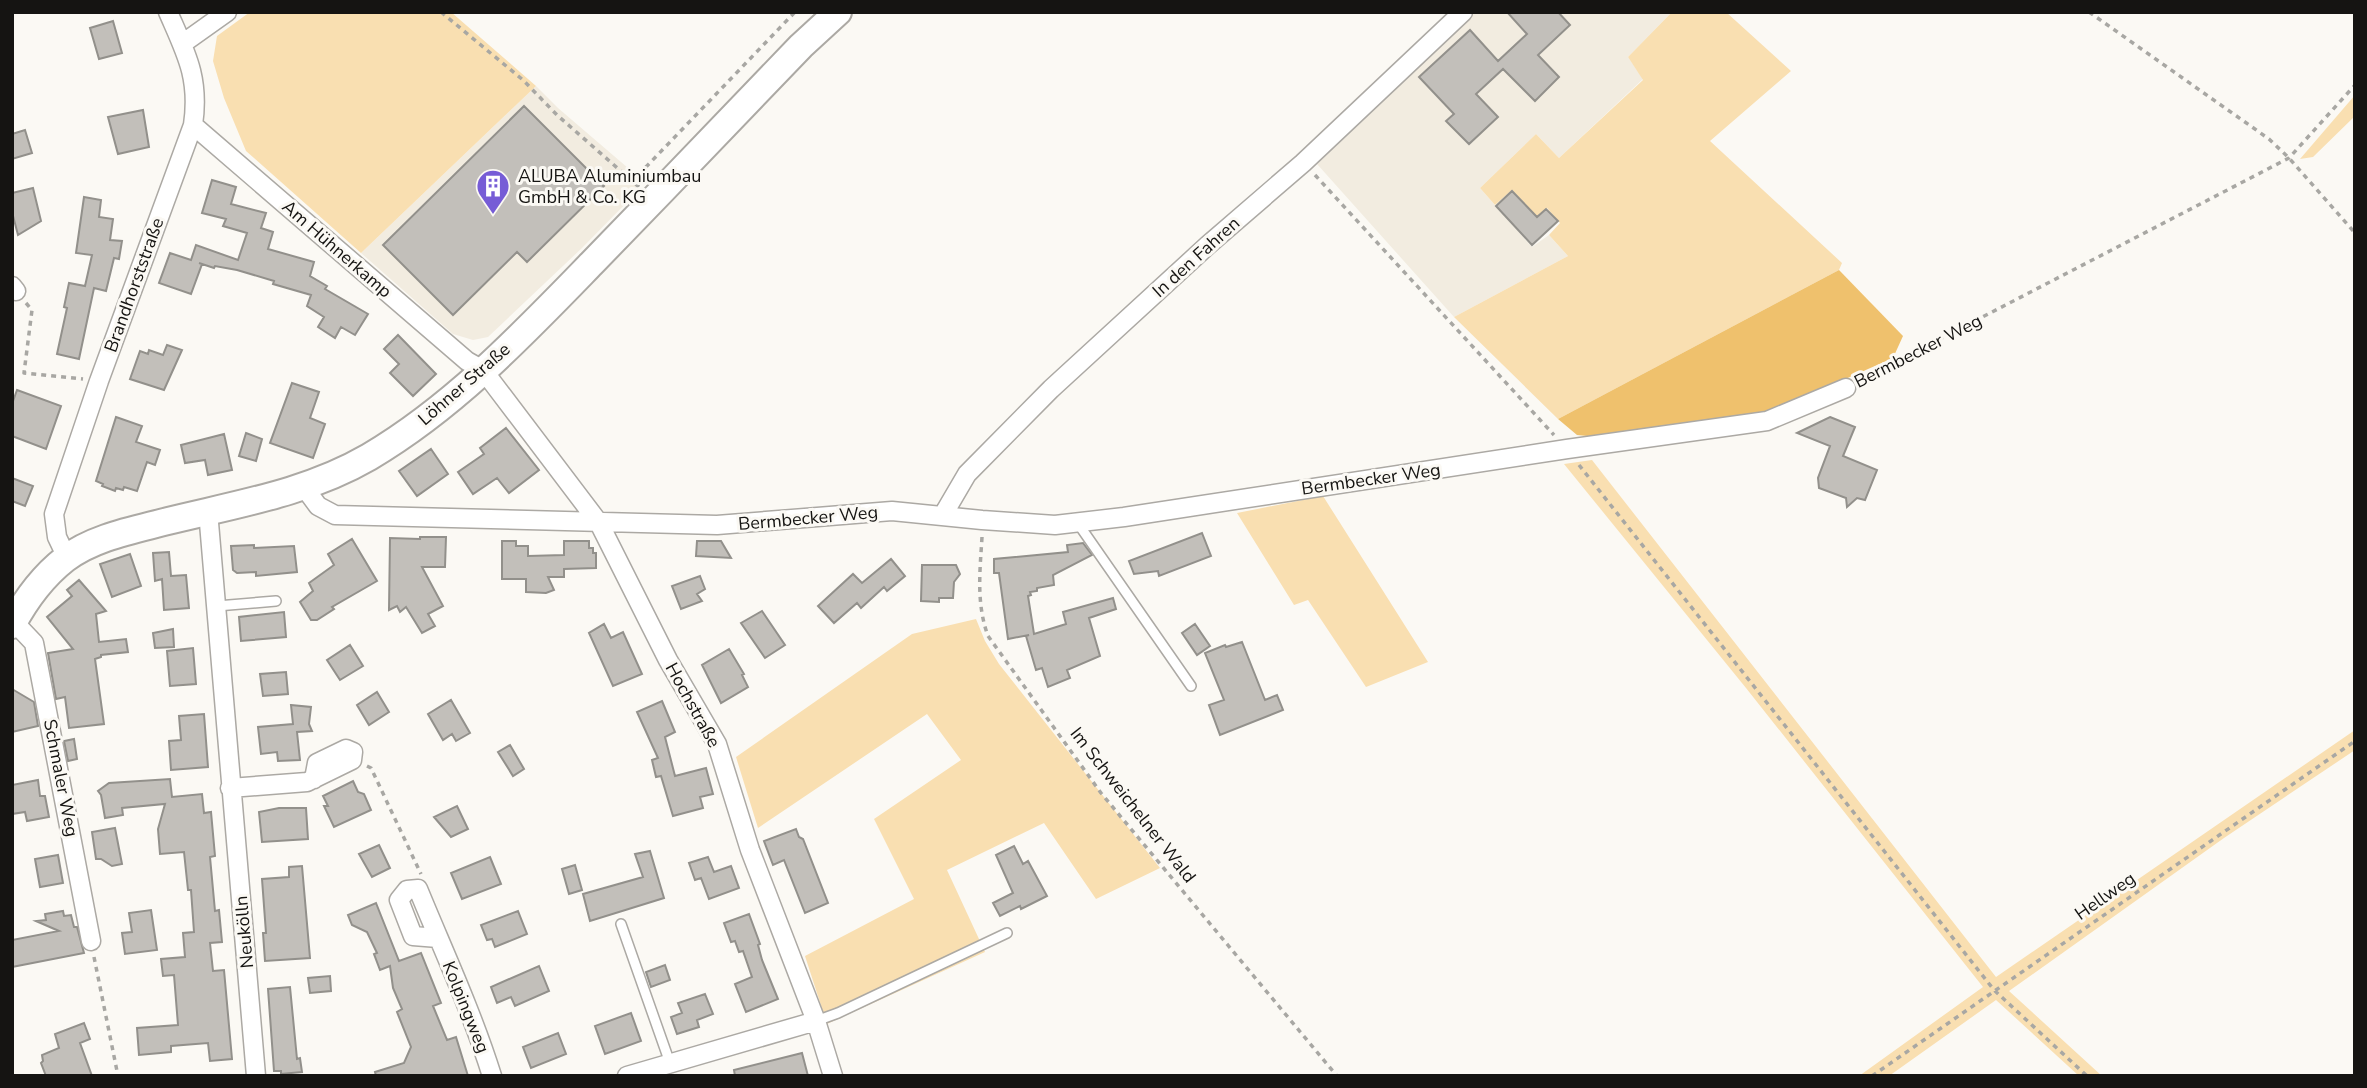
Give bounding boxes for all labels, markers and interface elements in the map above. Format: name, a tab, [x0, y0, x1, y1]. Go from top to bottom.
place label: ALUBA Aluminiumbau GmbH & Co. KG	[518, 164, 701, 209]
building icon: ALUBA Aluminiumbau GmbH & Co. KG	[474, 167, 512, 216]
street label: Am Hühnerkamp	[277, 195, 397, 303]
street label: In den Fahren	[1147, 211, 1245, 303]
street label: Brandhorststraße	[98, 214, 170, 356]
street label: Bermbecker Weg	[1850, 308, 1986, 394]
street label: Löhner Straße	[413, 337, 515, 431]
street label: Bermbecker Weg	[1300, 457, 1442, 501]
street label: Bermbecker Weg	[737, 500, 879, 536]
street label: Hochstraße	[660, 658, 726, 752]
street label: Schmaler Weg	[38, 717, 84, 839]
street label: Im Schweichelner Wald	[1065, 722, 1201, 888]
street label: Hellweg	[2070, 866, 2140, 926]
street label: Neukölln	[229, 895, 259, 969]
street label: Kolpingweg	[437, 958, 495, 1056]

